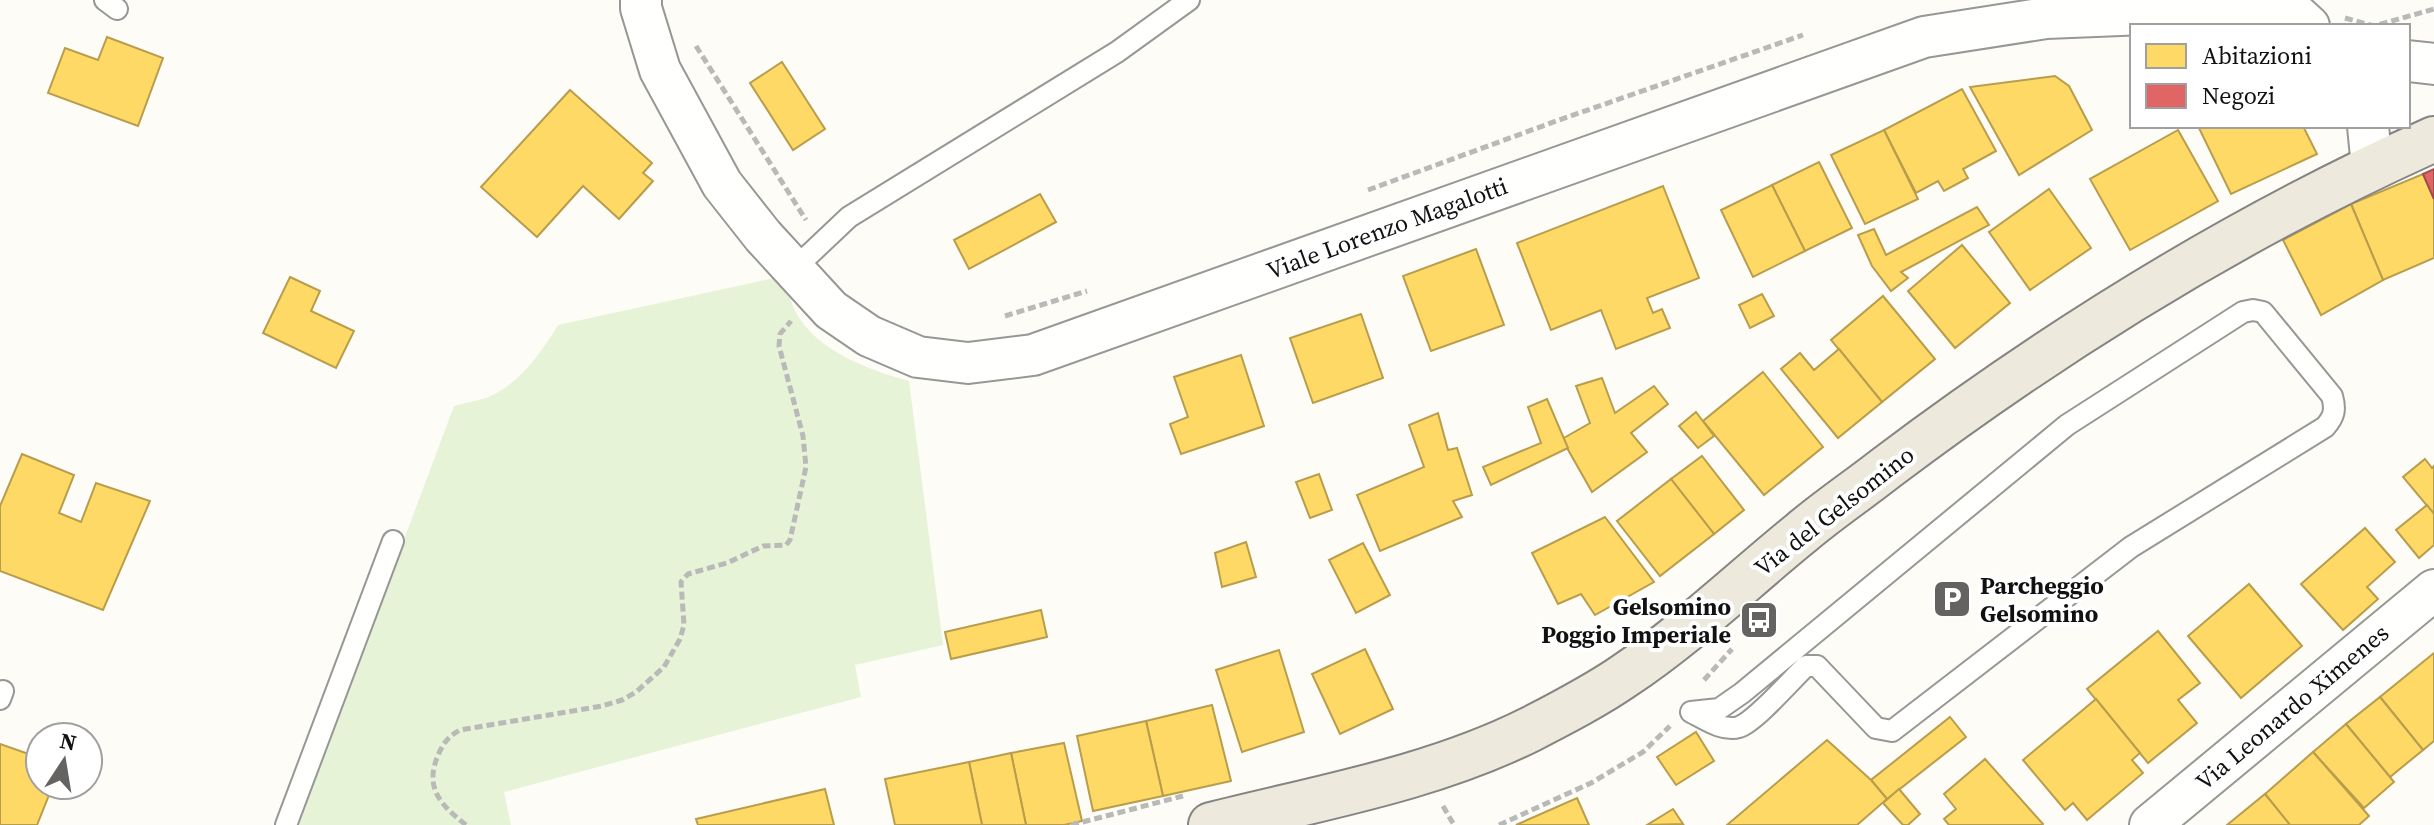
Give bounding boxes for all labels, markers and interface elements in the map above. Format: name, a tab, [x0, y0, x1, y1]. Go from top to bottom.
legend	[2130, 24, 2410, 128]
text: Abitazioni	[2202, 39, 2312, 72]
text: Negozi	[2202, 79, 2275, 112]
street label: Viale Lorenzo Magalotti	[1262, 169, 1512, 287]
street label: Via del Gelsomino	[1747, 438, 1921, 584]
place label: Parcheggio Gelsomino	[1980, 569, 2104, 630]
parking icon: Parcheggio Gelsomino	[1931, 578, 1973, 620]
place label: Gelsomino Poggio Imperiale	[1541, 590, 1731, 651]
bus stop icon: Gelsomino Poggio Imperiale	[1738, 599, 1780, 641]
street label: Via Leonardo Ximenes	[2188, 616, 2396, 798]
north arrow	[24, 721, 104, 801]
text: N	[57, 725, 79, 758]

